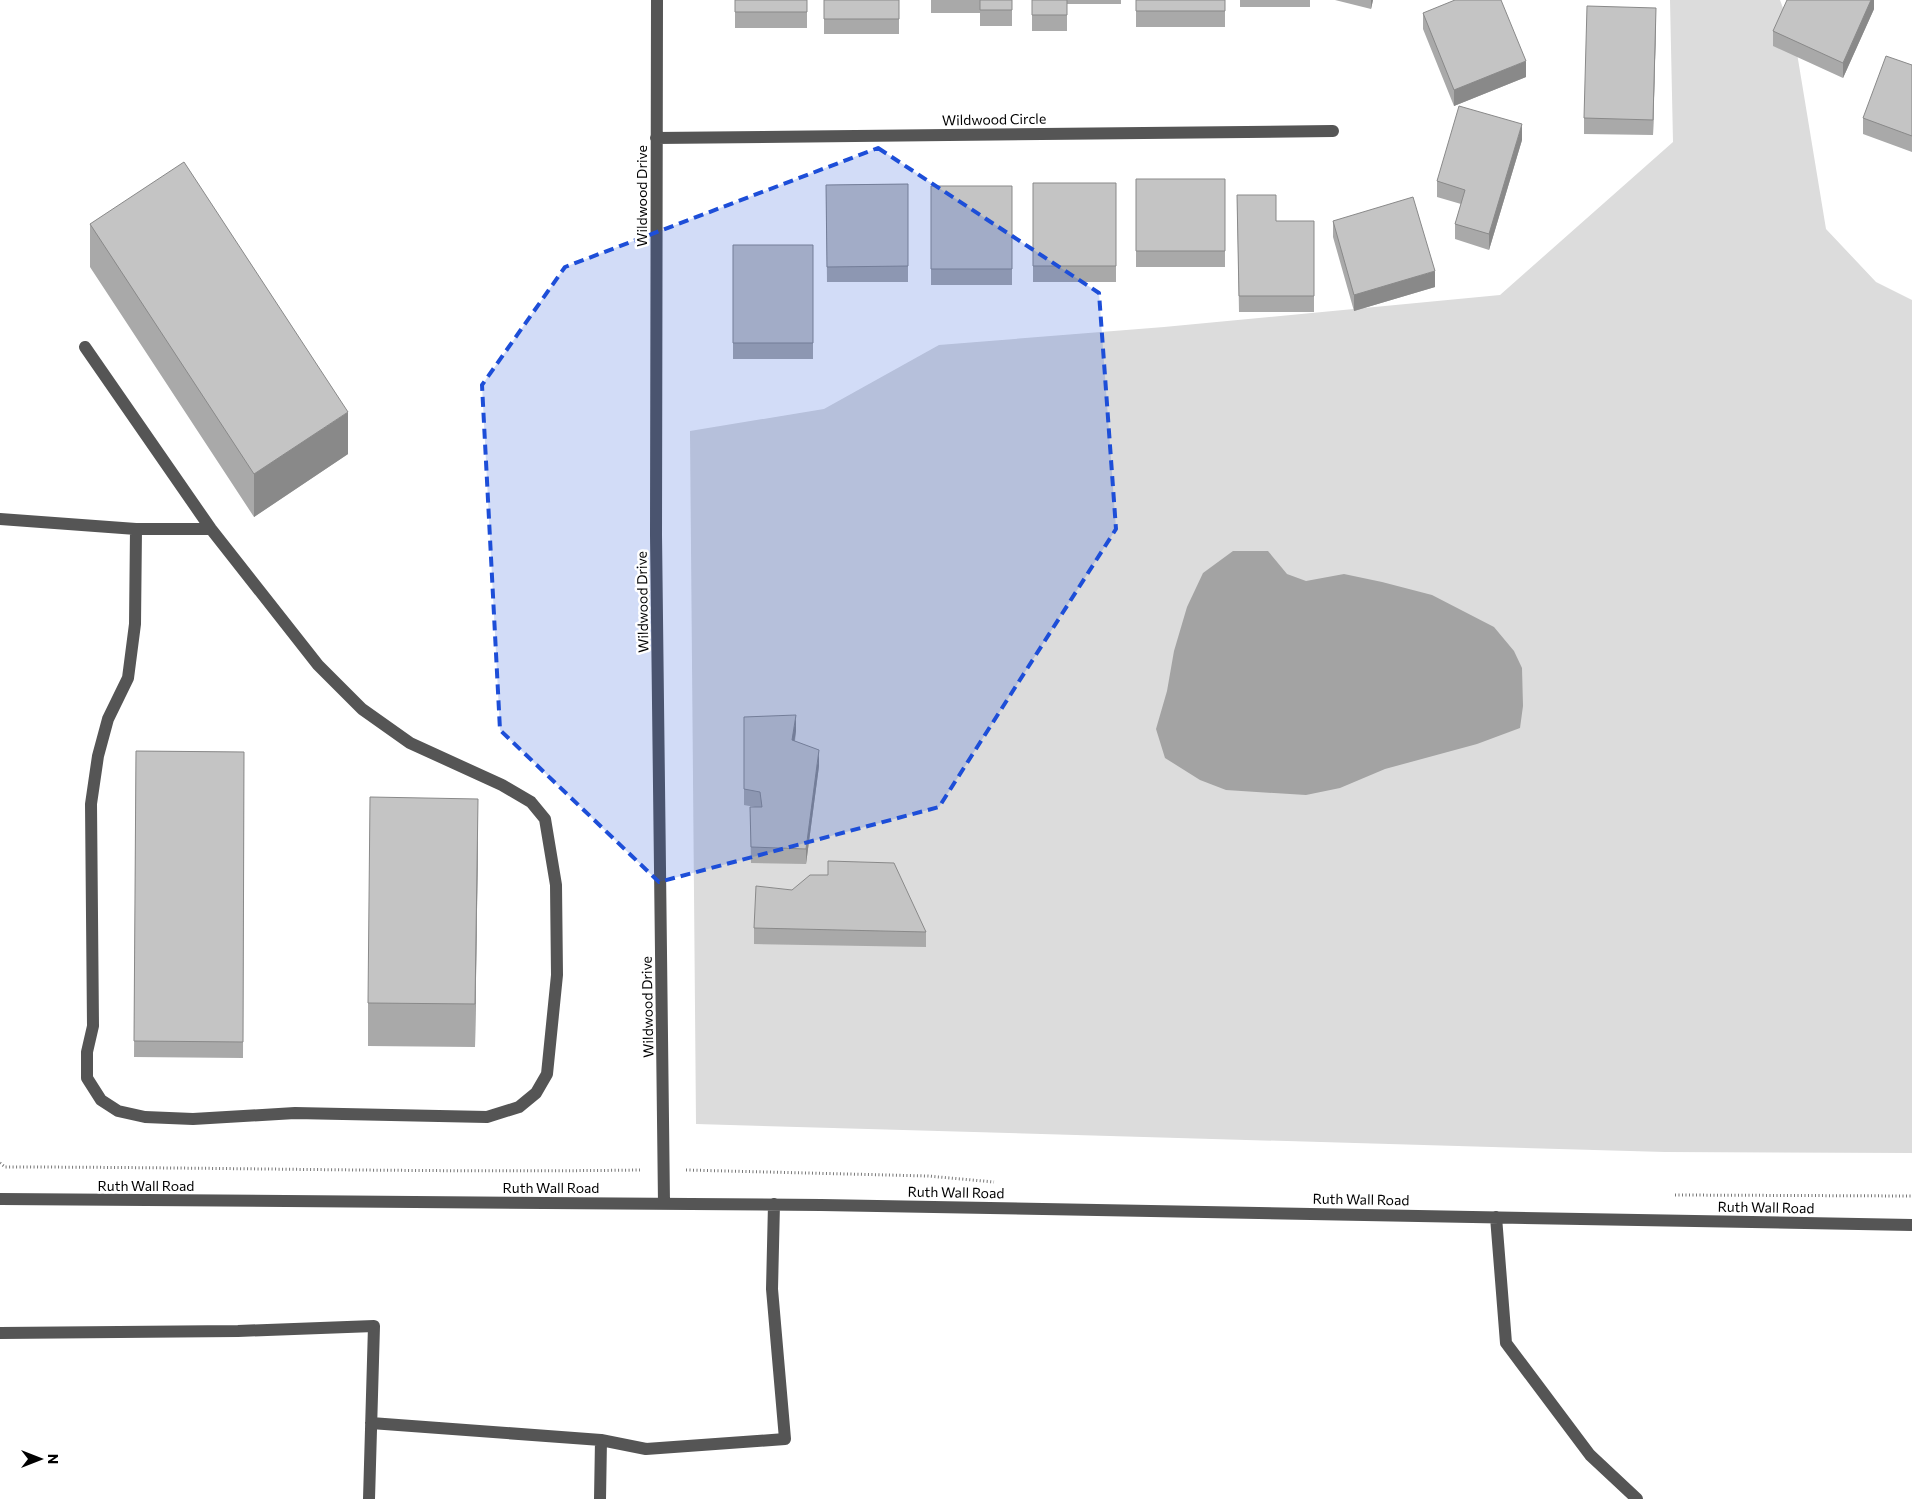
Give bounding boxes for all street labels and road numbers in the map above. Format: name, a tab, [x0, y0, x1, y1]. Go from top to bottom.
street label: Wildwood Circle	[942, 110, 1046, 128]
street label: Wildwood Drive	[633, 145, 650, 247]
street label: Wildwood Drive	[633, 551, 651, 653]
street label: Wildwood Drive	[638, 956, 656, 1058]
street label: Ruth Wall Road	[98, 1177, 194, 1194]
street label: Ruth Wall Road	[503, 1179, 599, 1196]
street label: Ruth Wall Road	[907, 1183, 1005, 1201]
street label: Ruth Wall Road	[1312, 1190, 1410, 1208]
street label: Ruth Wall Road	[1717, 1198, 1815, 1216]

